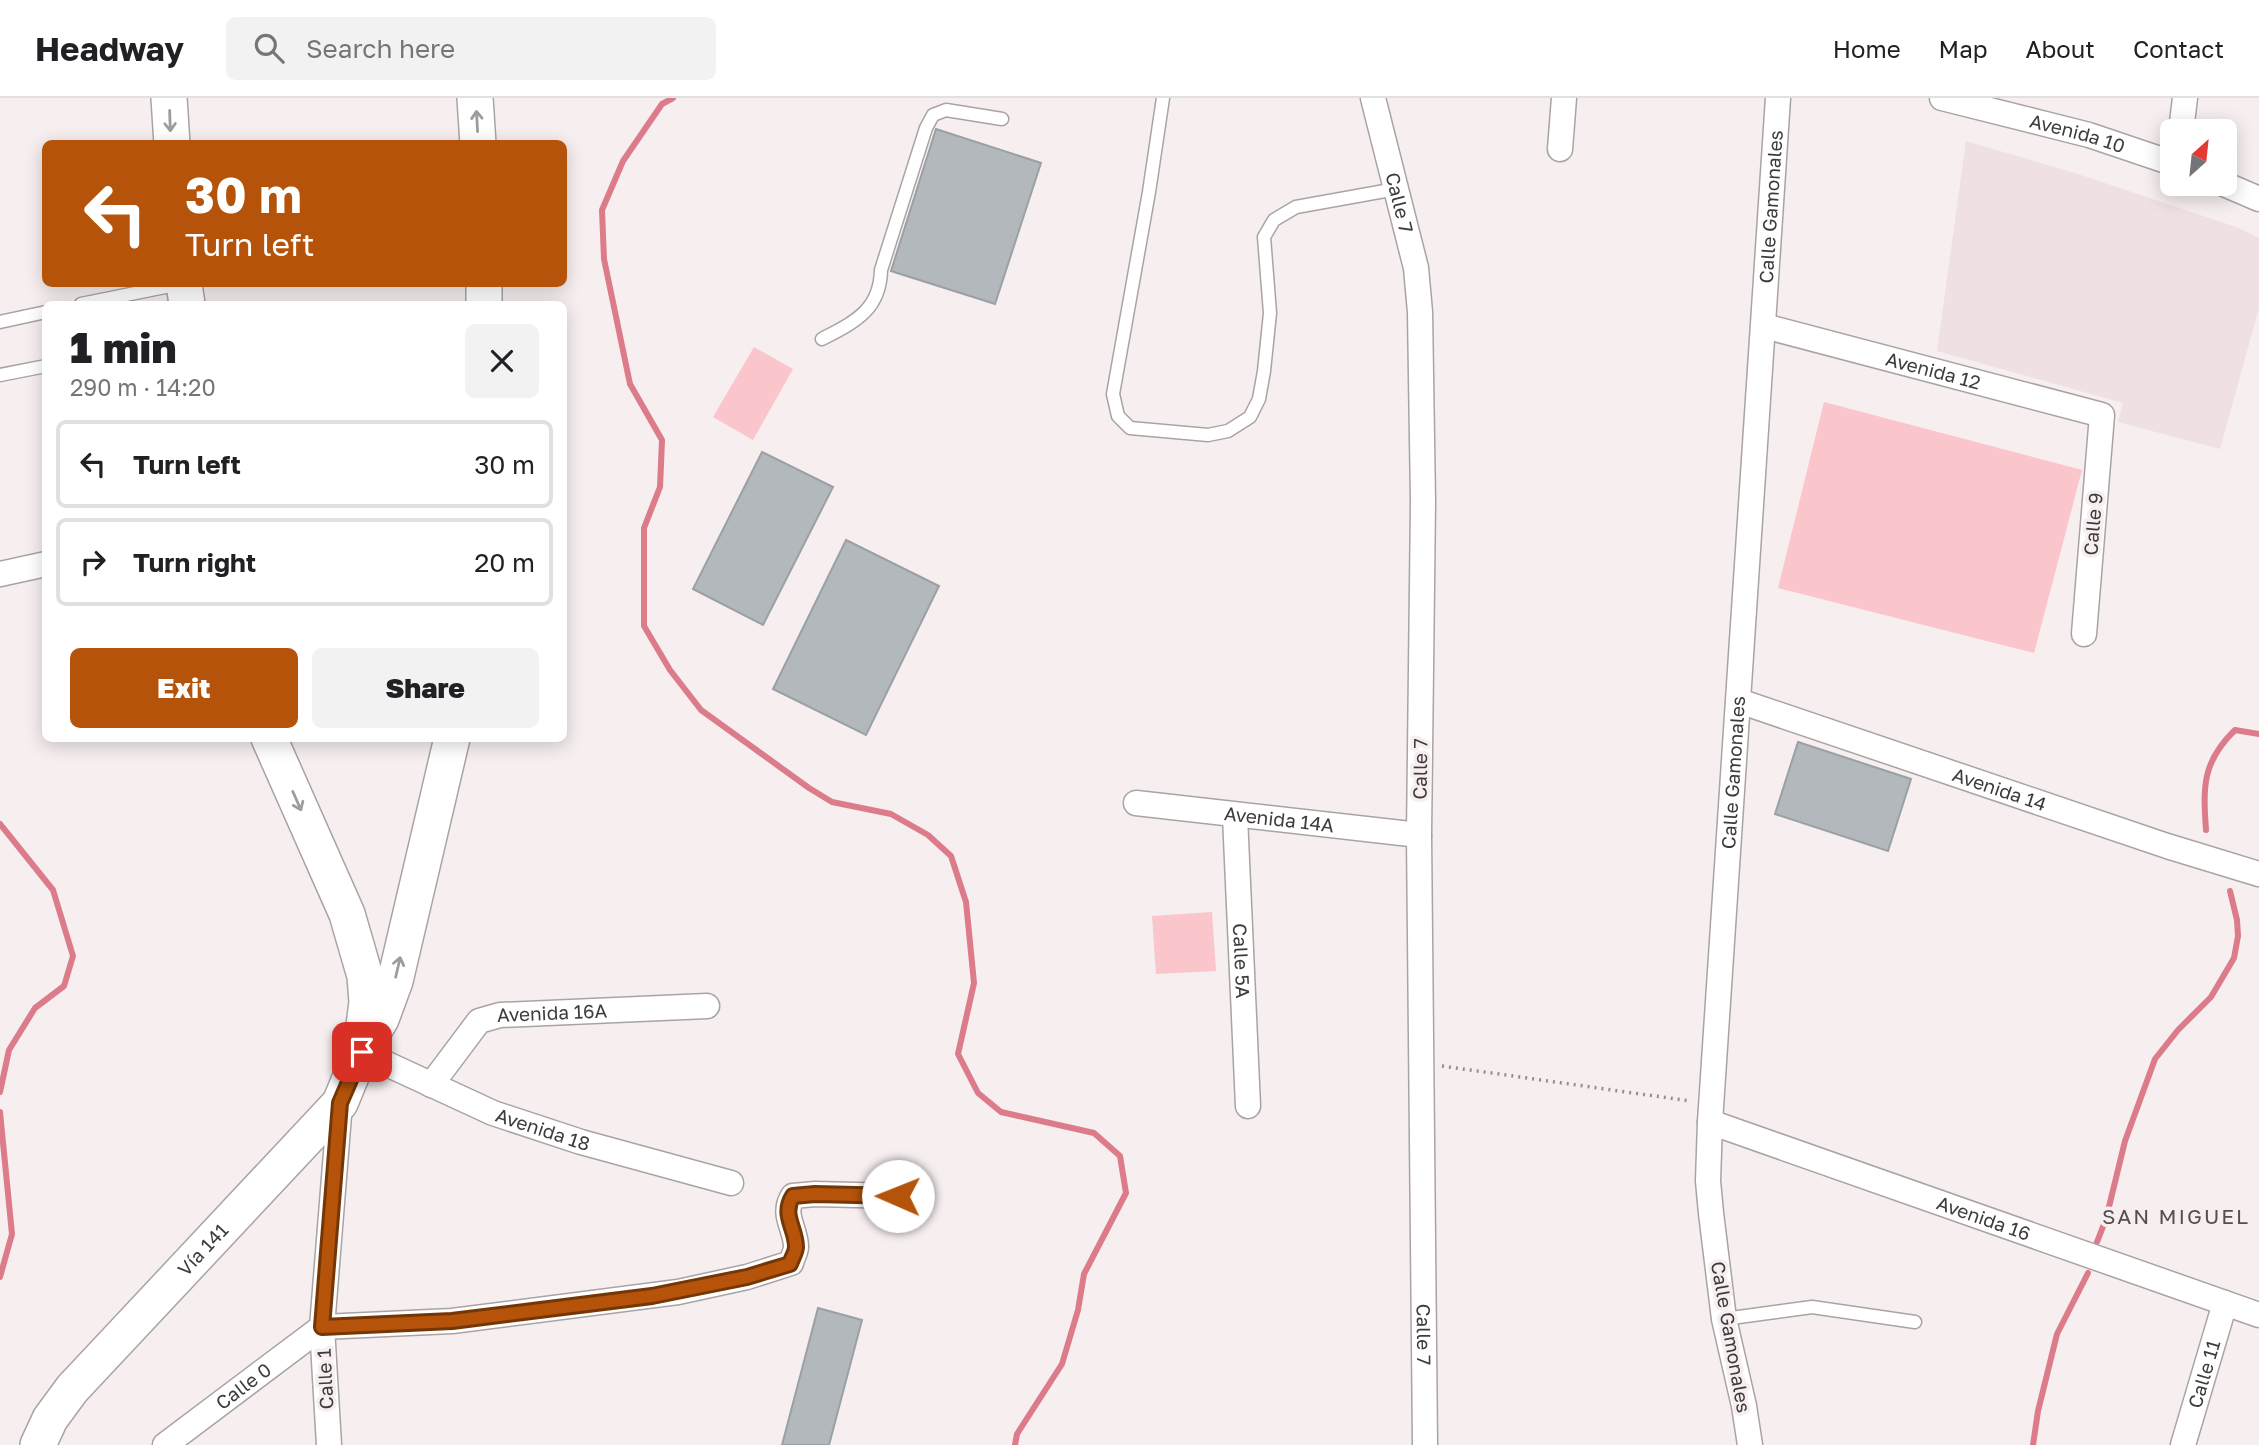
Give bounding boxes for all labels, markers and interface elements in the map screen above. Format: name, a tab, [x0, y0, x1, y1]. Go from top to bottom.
search box	[226, 17, 716, 80]
text: Headway	[35, 29, 184, 68]
icon: search	[250, 29, 288, 67]
text: Search here	[306, 33, 455, 64]
text: Home	[1833, 34, 1901, 63]
text: Map	[1939, 34, 1988, 63]
text: About	[2026, 34, 2095, 63]
text: Contact	[2133, 34, 2224, 63]
one-way arrow	[164, 109, 177, 132]
street label: Avenida 10	[2028, 109, 2128, 157]
one-way arrow	[470, 110, 483, 133]
north arrow	[2160, 119, 2236, 196]
map controls	[2160, 119, 2237, 196]
street label: Calle Gamonales	[1754, 129, 1787, 284]
text: 30 m	[185, 165, 302, 224]
icon: left	[70, 168, 161, 259]
street label: Calle 7	[1381, 170, 1419, 235]
text: Turn left	[185, 225, 314, 263]
text: 1 min	[70, 322, 177, 372]
button: close	[465, 324, 539, 398]
street label: Avenida 12	[1883, 347, 1983, 394]
text: 290 m · 14:20	[70, 373, 216, 401]
icon: left	[74, 445, 112, 483]
text: Turn left	[133, 449, 241, 480]
text: 30 m	[474, 449, 535, 480]
street label: Calle 9	[2078, 492, 2107, 556]
icon: right	[74, 543, 112, 581]
text: Turn right	[133, 547, 256, 578]
text: 20 m	[474, 547, 535, 578]
button: Exit	[70, 648, 298, 728]
button: Share	[312, 648, 539, 728]
street label: Calle Gamonales	[1716, 695, 1749, 850]
street label: Calle 7	[1407, 738, 1432, 800]
street label: Avenida 14	[1950, 762, 2050, 815]
one-way arrow	[291, 790, 304, 811]
street label: Avenida 14A	[1223, 801, 1336, 836]
street label: Calle 5A	[1229, 923, 1255, 999]
one-way arrow	[392, 957, 405, 979]
street label: Avenida 16A	[496, 998, 608, 1026]
pin	[332, 1022, 392, 1082]
icon: arrive	[343, 1033, 381, 1071]
street label: Avenida 18	[493, 1103, 593, 1155]
position arrow	[861, 1159, 935, 1233]
street label: Avenida 16	[1934, 1191, 2034, 1245]
district label: SAN MIGUEL	[2102, 1203, 2250, 1229]
street label: Vía 141	[172, 1218, 232, 1280]
street label: Calle Gamonales	[1707, 1260, 1756, 1414]
street label: Calle 7	[1413, 1304, 1436, 1365]
street label: Calle 11	[2183, 1337, 2224, 1411]
street label: Calle 1	[311, 1348, 338, 1410]
street label: Calle 0	[211, 1358, 275, 1414]

